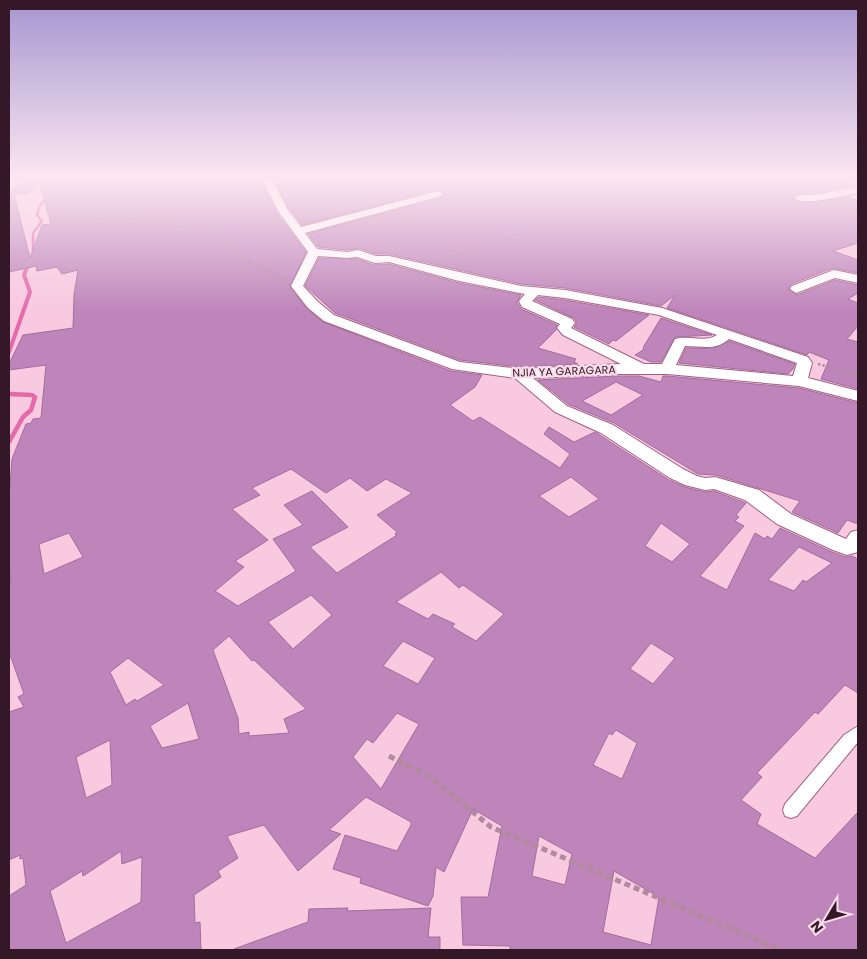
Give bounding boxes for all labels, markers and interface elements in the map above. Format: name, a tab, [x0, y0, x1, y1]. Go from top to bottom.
street label: NJIA YA GARAGARA	[512, 361, 617, 381]
north arrow	[802, 894, 852, 944]
text: N	[806, 917, 828, 937]

